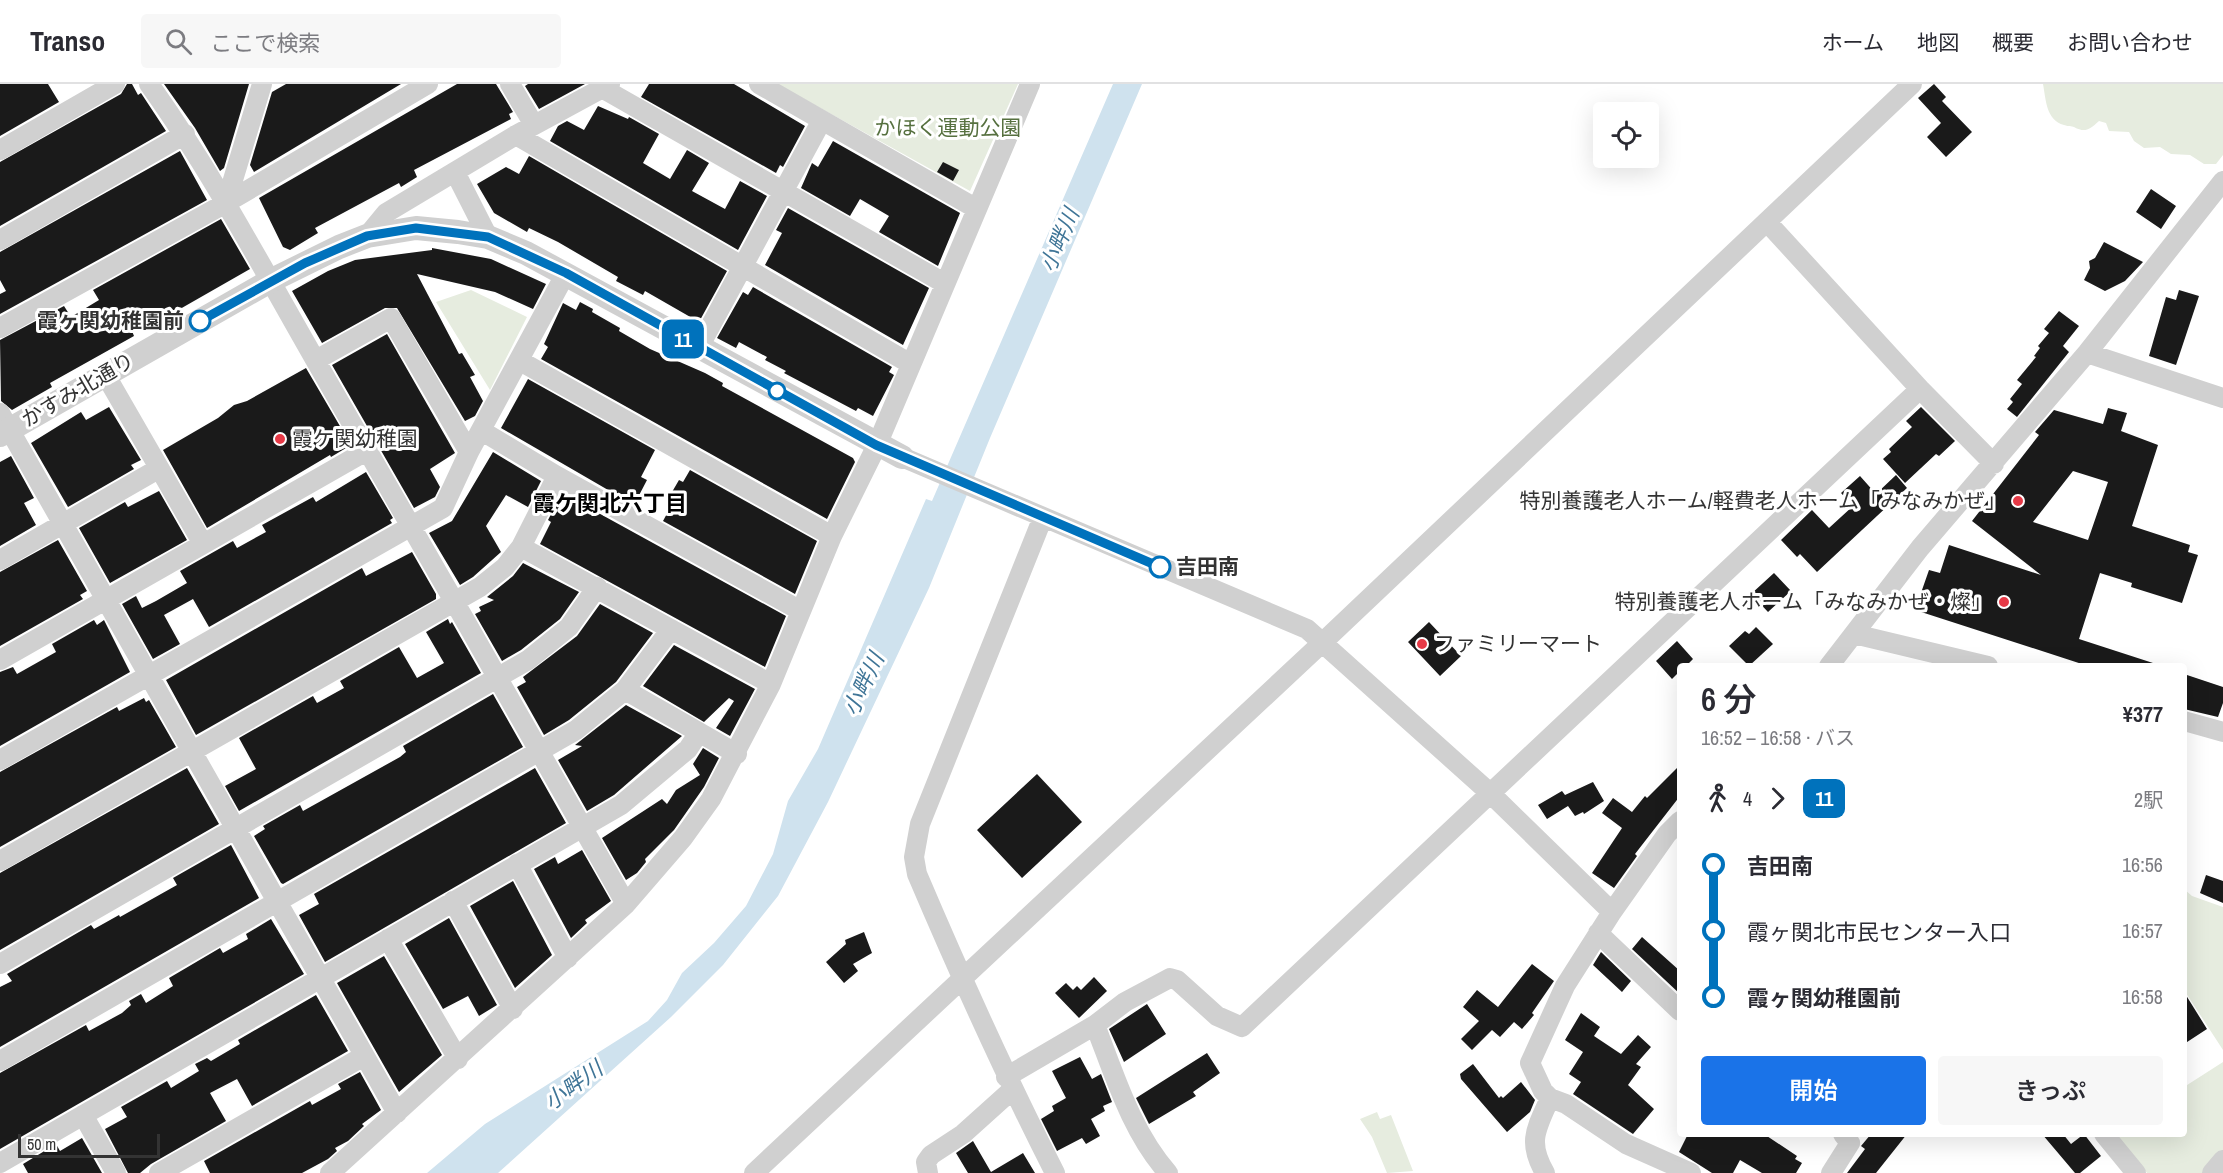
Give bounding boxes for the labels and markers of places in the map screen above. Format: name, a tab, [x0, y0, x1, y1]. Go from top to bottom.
place label: 霞ヶ関幼稚園前	[37, 306, 184, 335]
marker: 霞ヶ関幼稚園前	[189, 310, 211, 332]
unlabelled marker	[768, 382, 786, 400]
place label: 霞ケ関幼稚園	[292, 424, 418, 453]
marker: 霞ケ関幼稚園	[273, 432, 287, 446]
place label: 特別養護老人ホーム/軽費老人ホーム「みなみかぜ」	[1519, 486, 2006, 515]
marker: 特別養護老人ホーム/軽費老人ホーム「みなみかぜ」	[2011, 494, 2025, 508]
place label: 吉田南	[1176, 552, 1239, 581]
marker: 吉田南	[1149, 556, 1171, 578]
place label: 特別養護老人ホーム「みなみかぜ・燦」	[1615, 587, 1992, 616]
marker: 特別養護老人ホーム「みなみかぜ・燦」	[1997, 595, 2011, 609]
place label: ファミリーマート	[1434, 629, 1602, 658]
marker: ファミリーマート	[1415, 637, 1429, 651]

